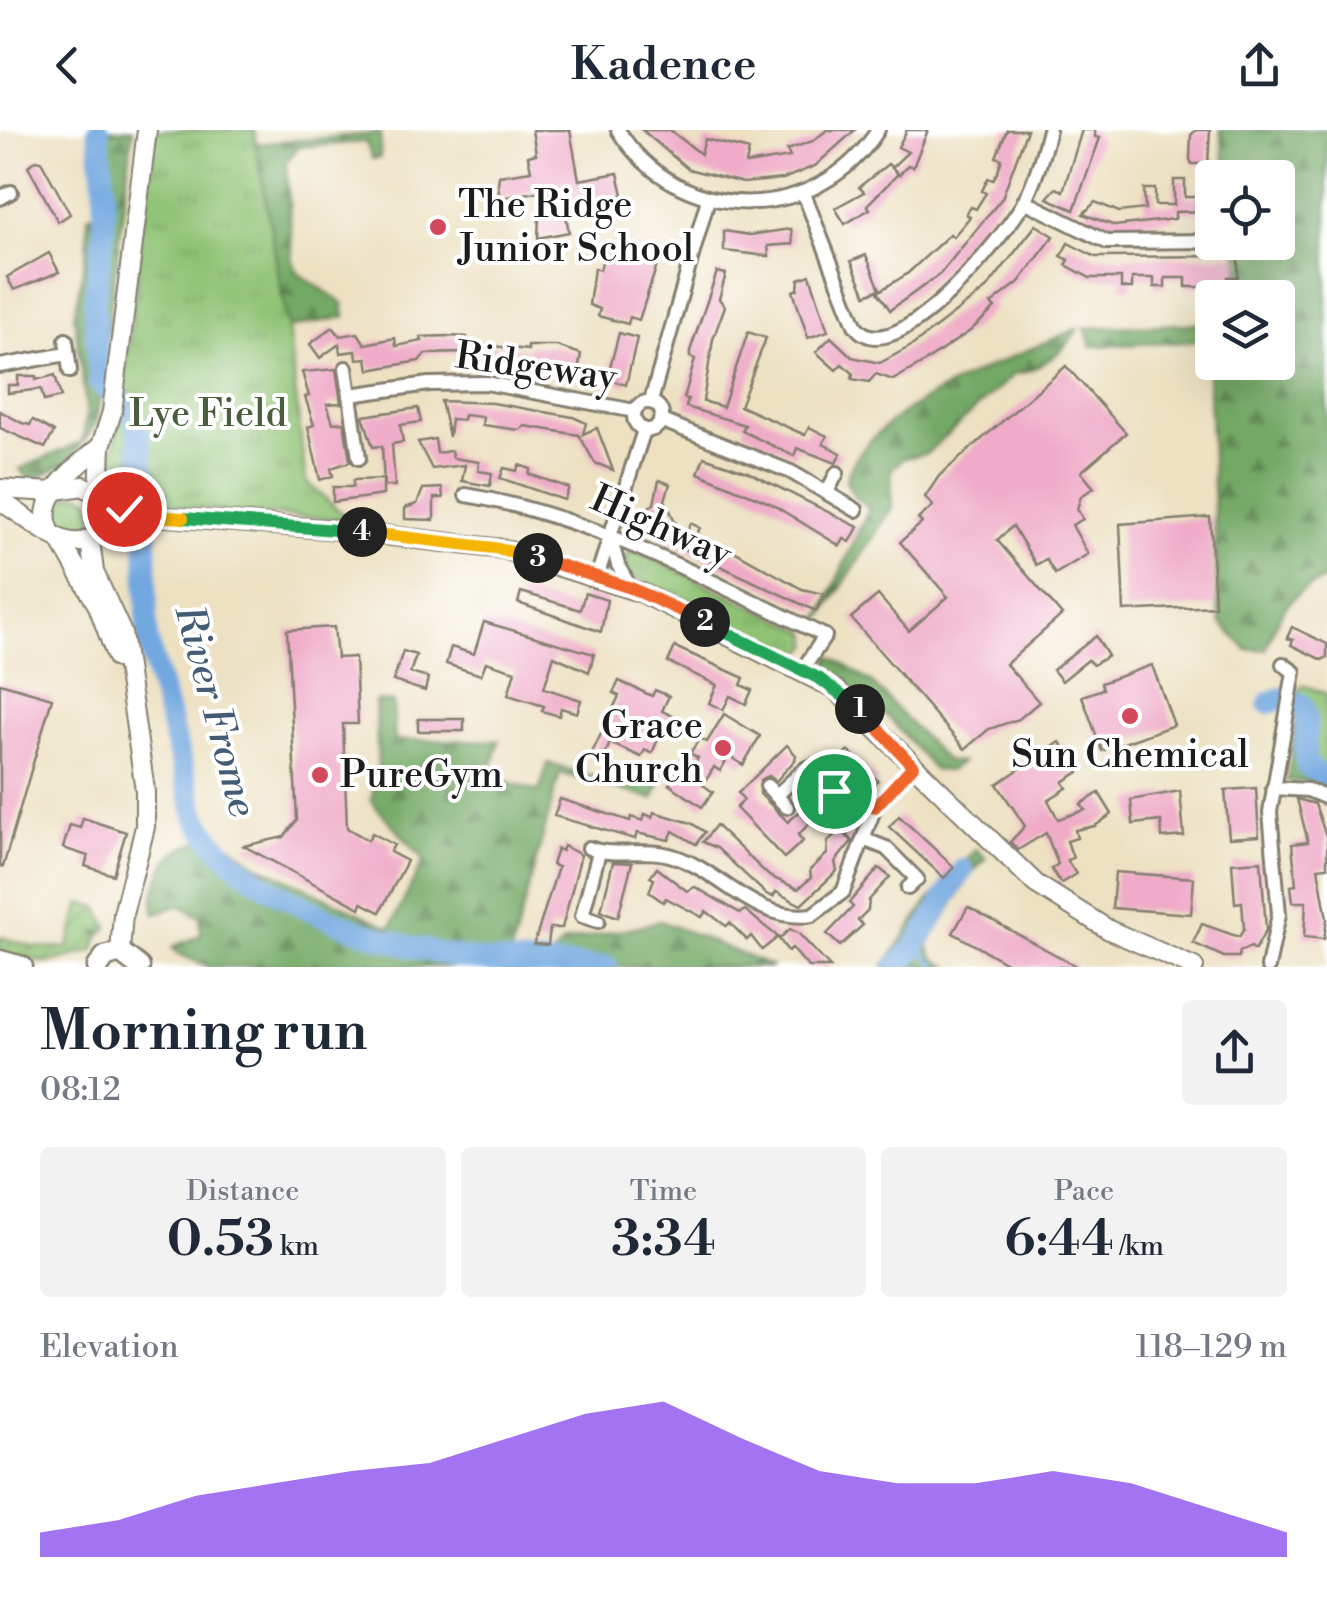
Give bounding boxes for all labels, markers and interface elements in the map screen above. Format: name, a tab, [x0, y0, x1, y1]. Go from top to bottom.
text: Kadence	[571, 37, 756, 94]
icon: back	[40, 38, 95, 93]
icon: share	[1232, 38, 1287, 93]
map controls	[1195, 160, 1295, 380]
button: locate	[1195, 160, 1295, 260]
place label: The Ridge Junior School	[456, 182, 694, 273]
marker: The Ridge Junior School	[427, 216, 449, 238]
button: layers	[1195, 280, 1295, 380]
street label: Ridgeway	[452, 332, 620, 402]
park label: Lye Field	[129, 391, 288, 438]
pin	[82, 467, 167, 552]
street label: Highway	[583, 475, 739, 579]
icon: check	[97, 482, 152, 537]
pin: 4	[337, 507, 387, 557]
text: 4	[353, 514, 371, 549]
pin: 3	[513, 533, 563, 583]
text: 3	[530, 540, 546, 575]
pin: 2	[680, 597, 730, 647]
water label: River Frome	[163, 599, 267, 823]
text: 2	[696, 604, 714, 639]
pin: 1	[835, 684, 885, 734]
text: 1	[853, 691, 867, 726]
place label: Grace Church	[575, 703, 703, 794]
marker: Sun Chemical	[1119, 705, 1141, 727]
place label: Sun Chemical	[1011, 732, 1249, 779]
marker: Grace Church	[712, 737, 734, 759]
pin	[792, 749, 877, 834]
place label: PureGym	[340, 752, 503, 799]
marker: PureGym	[309, 764, 331, 786]
icon: arrive	[807, 764, 862, 819]
text: Morning run	[40, 998, 368, 1067]
button: share	[1182, 1000, 1287, 1105]
text: 08:12	[40, 1070, 121, 1110]
text: Distance	[186, 1174, 299, 1209]
text: Time	[630, 1174, 697, 1209]
text: Pace	[1054, 1174, 1114, 1209]
text: 0.53	[167, 1209, 274, 1271]
text: 3:34	[611, 1209, 716, 1271]
text: 6:44	[1004, 1209, 1114, 1271]
text: km	[274, 1229, 319, 1264]
text: /km	[1114, 1229, 1164, 1264]
text: Elevation	[40, 1327, 179, 1367]
text: 118–129 m	[1136, 1327, 1287, 1367]

